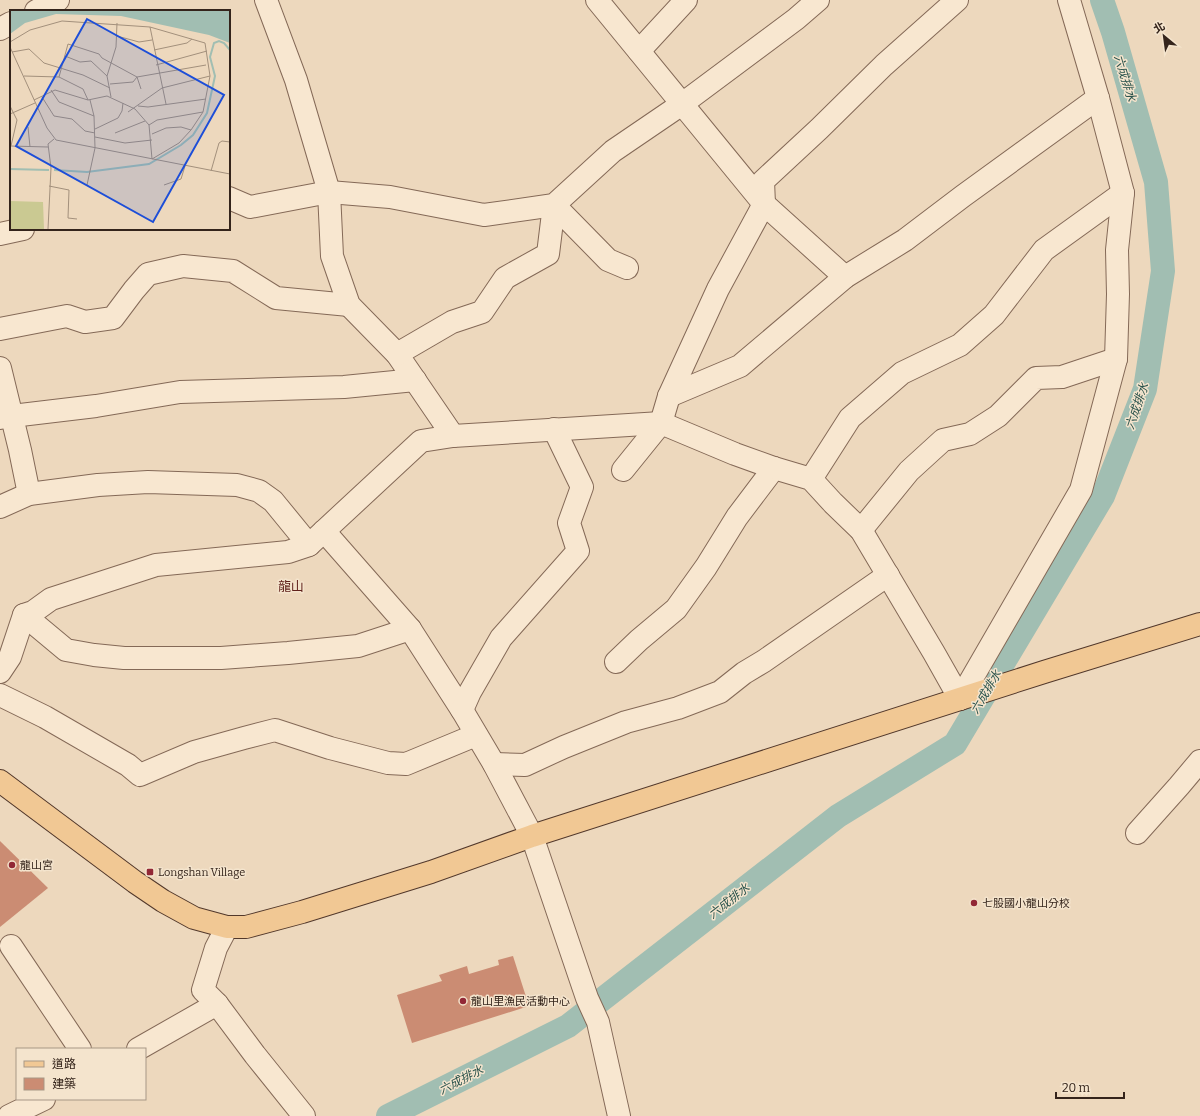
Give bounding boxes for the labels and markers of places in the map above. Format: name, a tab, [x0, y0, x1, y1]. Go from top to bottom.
place label: 龍山宮	[20, 859, 53, 872]
marker: 龍山宮	[7, 860, 17, 870]
place label: Longshan Village	[158, 866, 245, 879]
marker: Longshan Village	[145, 867, 155, 877]
place label: 七股國小龍山分校	[982, 897, 1070, 910]
marker: 七股國小龍山分校	[969, 898, 979, 908]
place label: 龍山里漁民活動中心	[471, 995, 570, 1008]
marker: 龍山里漁民活動中心	[458, 996, 468, 1006]

